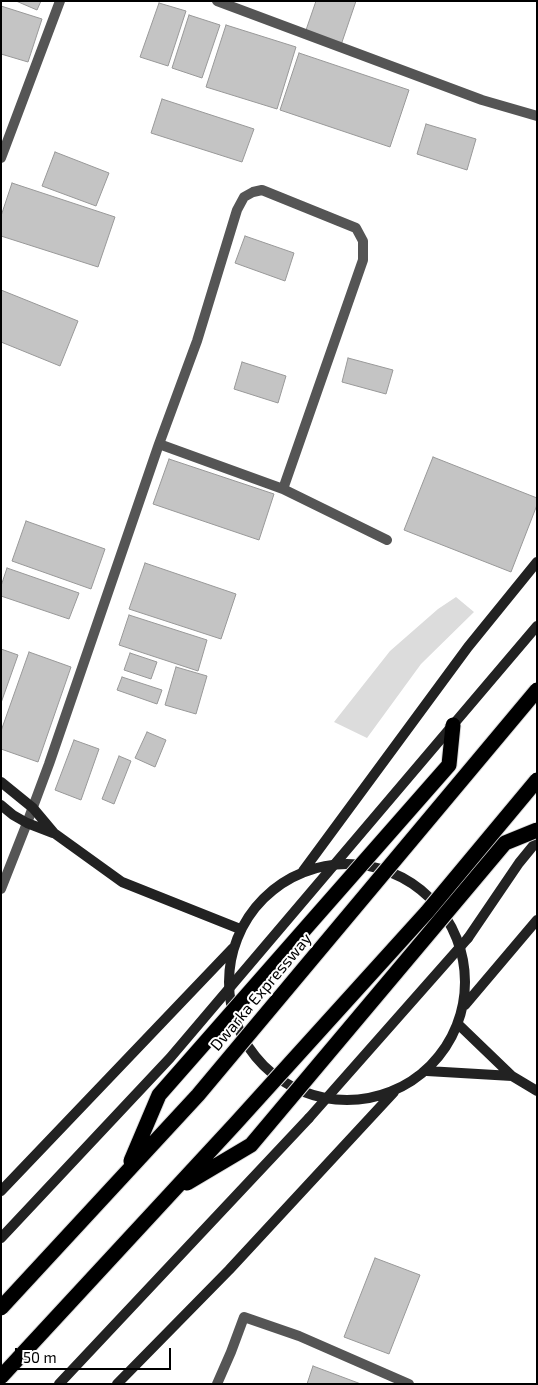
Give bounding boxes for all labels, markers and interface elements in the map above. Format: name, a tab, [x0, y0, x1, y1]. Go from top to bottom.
street label: Dwarka Expressway	[206, 929, 316, 1055]
scale bar	[18, 1338, 174, 1370]
text: 50 m	[23, 1348, 57, 1366]

